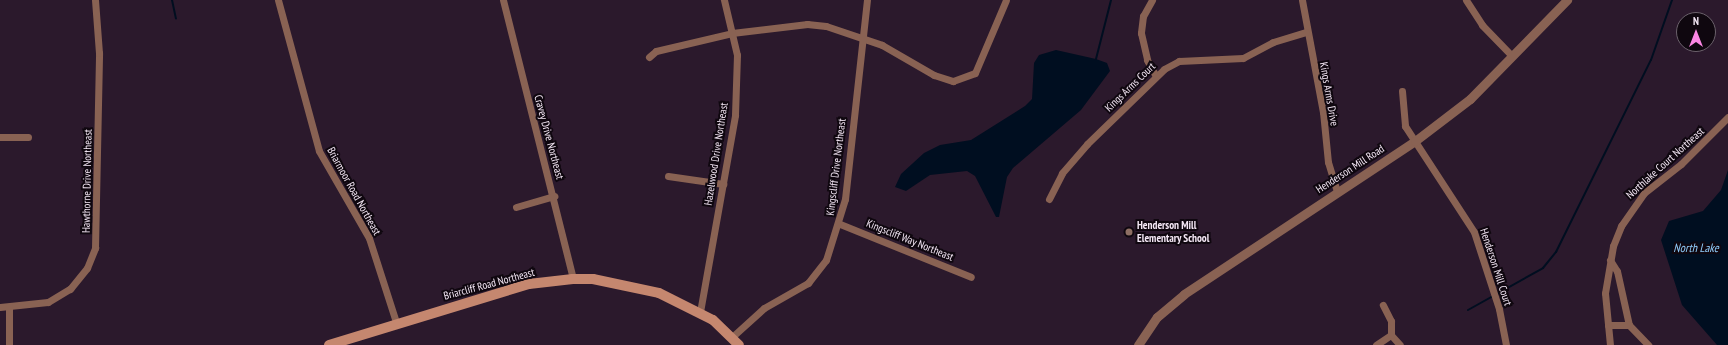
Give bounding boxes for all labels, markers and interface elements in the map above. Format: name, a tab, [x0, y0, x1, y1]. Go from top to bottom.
north arrow	[1676, 12, 1716, 52]
text: N	[1693, 14, 1699, 28]
street label: Kings Arms Court	[1102, 60, 1158, 114]
street label: Kings Arms Drive	[1317, 61, 1341, 127]
street label: Cravey Drive Northeast	[531, 93, 567, 181]
street label: Hazelwood Drive Northeast	[701, 102, 731, 206]
street label: Kingscliff Drive Northeast	[823, 118, 849, 216]
street label: Northlake Court Northeast	[1623, 125, 1707, 201]
street label: Hawthorne Drive Northeast	[79, 129, 95, 233]
street label: Henderson Mill Road	[1313, 142, 1387, 196]
street label: Briarmoor Road Northeast	[324, 145, 384, 237]
street label: Kingscliff Way Northeast	[864, 216, 956, 264]
place label: Henderson Mill Elementary School	[1137, 219, 1210, 245]
marker: Henderson Mill Elementary School	[1124, 227, 1134, 237]
street label: Henderson Mill Court	[1477, 227, 1515, 307]
water label: North Lake	[1673, 241, 1719, 255]
street label: Briarcliff Road Northeast	[442, 266, 536, 302]

